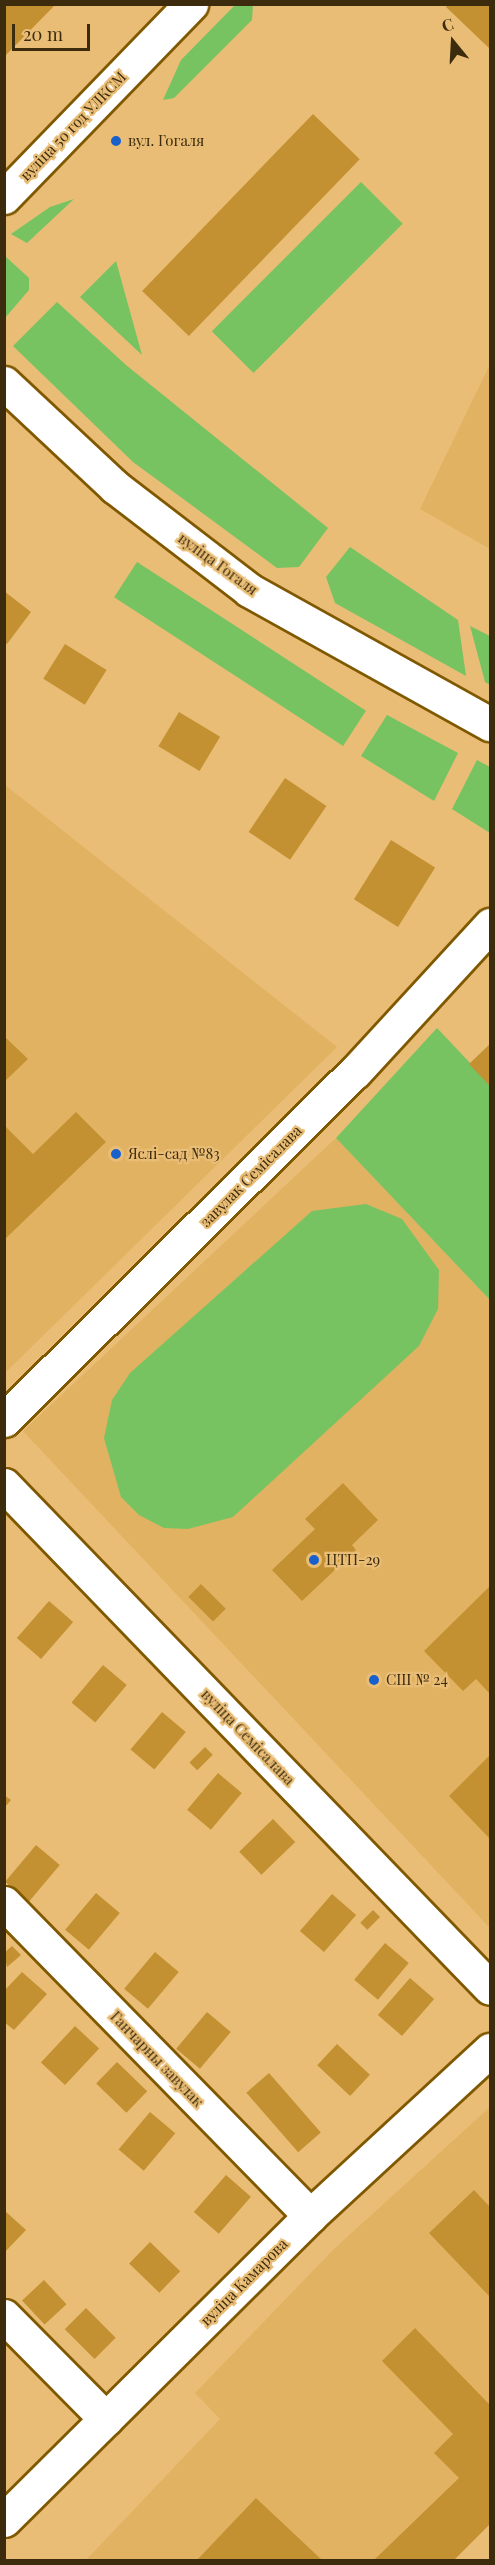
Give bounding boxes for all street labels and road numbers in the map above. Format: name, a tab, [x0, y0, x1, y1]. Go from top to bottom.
street label: вуліца 50 год УЛКСМ	[16, 68, 130, 184]
street label: вуліца Гогаля	[175, 529, 261, 599]
street label: завулак Семісалава	[197, 1122, 305, 1230]
street label: вуліца Семісалава	[198, 1685, 298, 1789]
street label: Ганчарны завулак	[107, 2007, 207, 2111]
street label: вуліца Камарова	[197, 2235, 291, 2329]

